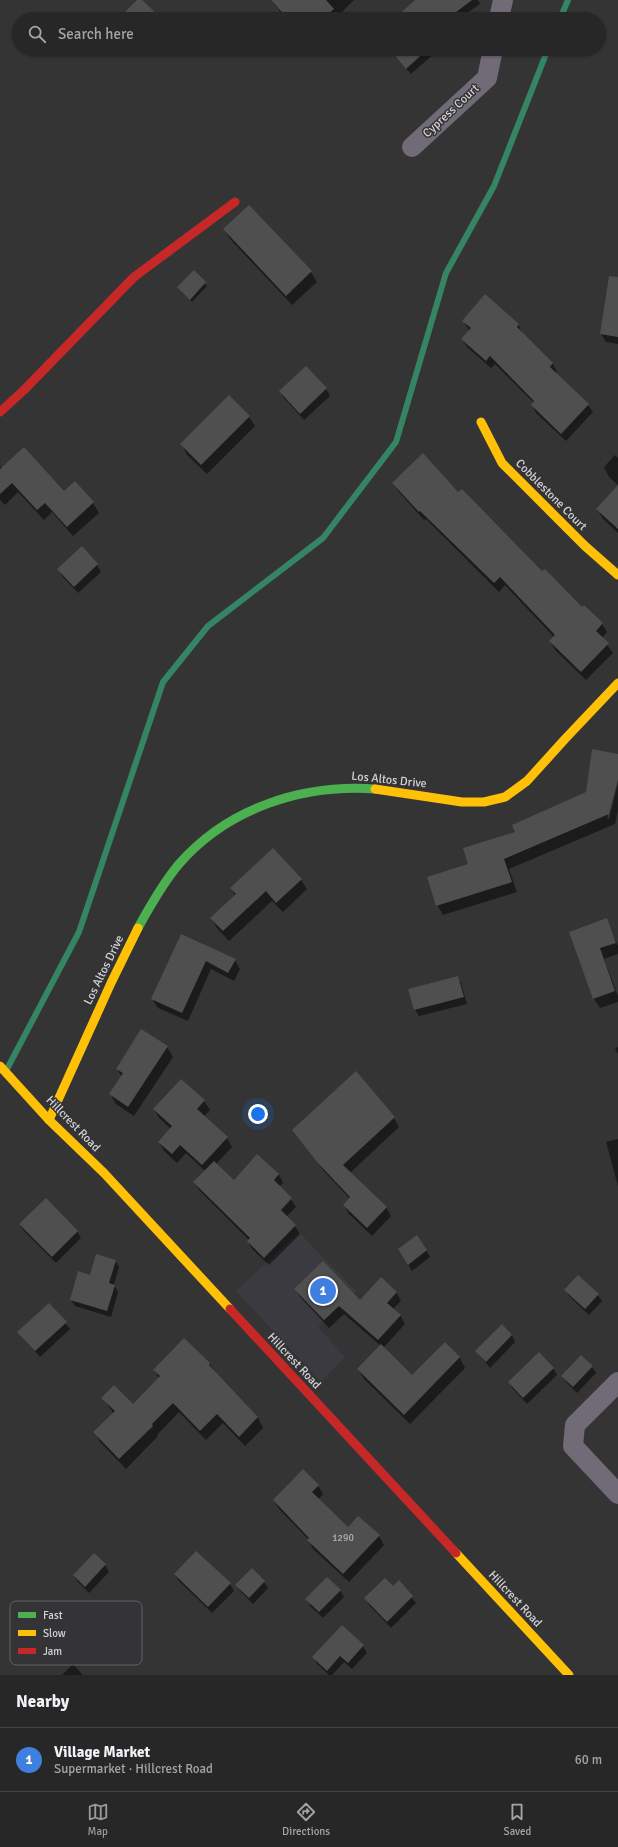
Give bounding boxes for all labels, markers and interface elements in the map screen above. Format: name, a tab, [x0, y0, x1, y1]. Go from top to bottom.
search box	[12, 12, 606, 56]
icon: search	[26, 23, 48, 45]
text: Search here	[58, 25, 134, 43]
street label: Cypress Court	[420, 81, 482, 141]
street label: Cobblestone Court	[512, 456, 590, 534]
street label: Los Altos Drive	[351, 769, 427, 791]
street label: Los Altos Drive	[81, 933, 127, 1007]
street label: Hillcrest Road	[43, 1093, 103, 1155]
your location	[248, 1104, 268, 1124]
pin: 1	[310, 1276, 336, 1306]
street label: Hillcrest Road	[264, 1330, 324, 1392]
house number: 1290	[332, 1532, 354, 1544]
street label: Hillcrest Road	[485, 1568, 545, 1630]
legend	[10, 1601, 142, 1665]
text: Fast	[43, 1609, 63, 1622]
text: Slow	[43, 1627, 66, 1640]
text: Jam	[43, 1645, 62, 1658]
text: Nearby	[16, 1691, 69, 1712]
text: Village Market	[54, 1743, 150, 1761]
text: 1	[25, 1752, 33, 1768]
text: 60 m	[575, 1752, 602, 1768]
text: Supermarket · Hillcrest Road	[54, 1761, 213, 1777]
tab: Map	[87, 1801, 109, 1838]
tab: Directions	[282, 1801, 330, 1838]
tab: Saved	[504, 1801, 531, 1838]

